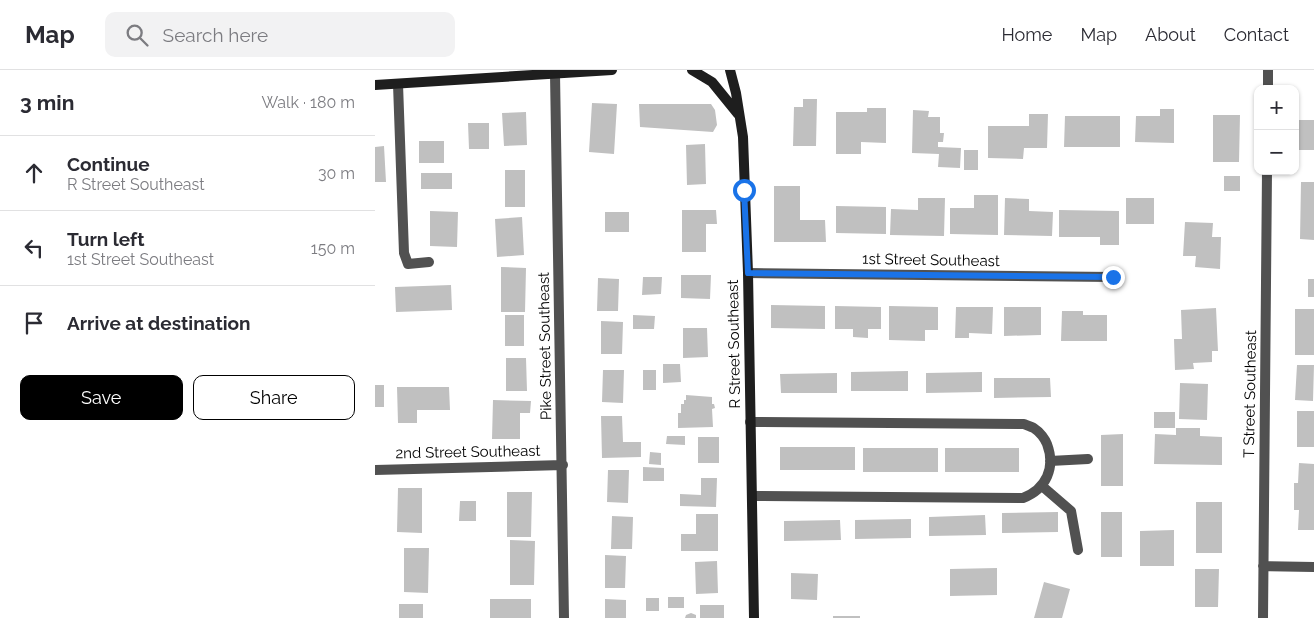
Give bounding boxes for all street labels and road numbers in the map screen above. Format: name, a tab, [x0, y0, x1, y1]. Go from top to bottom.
street label: 1st Street Southeast	[862, 250, 1000, 270]
street label: Pike Street Southeast	[535, 272, 555, 420]
street label: R Street Southeast	[724, 279, 744, 409]
street label: T Street Southeast	[1240, 330, 1260, 458]
street label: 2nd Street Southeast	[395, 442, 541, 462]

